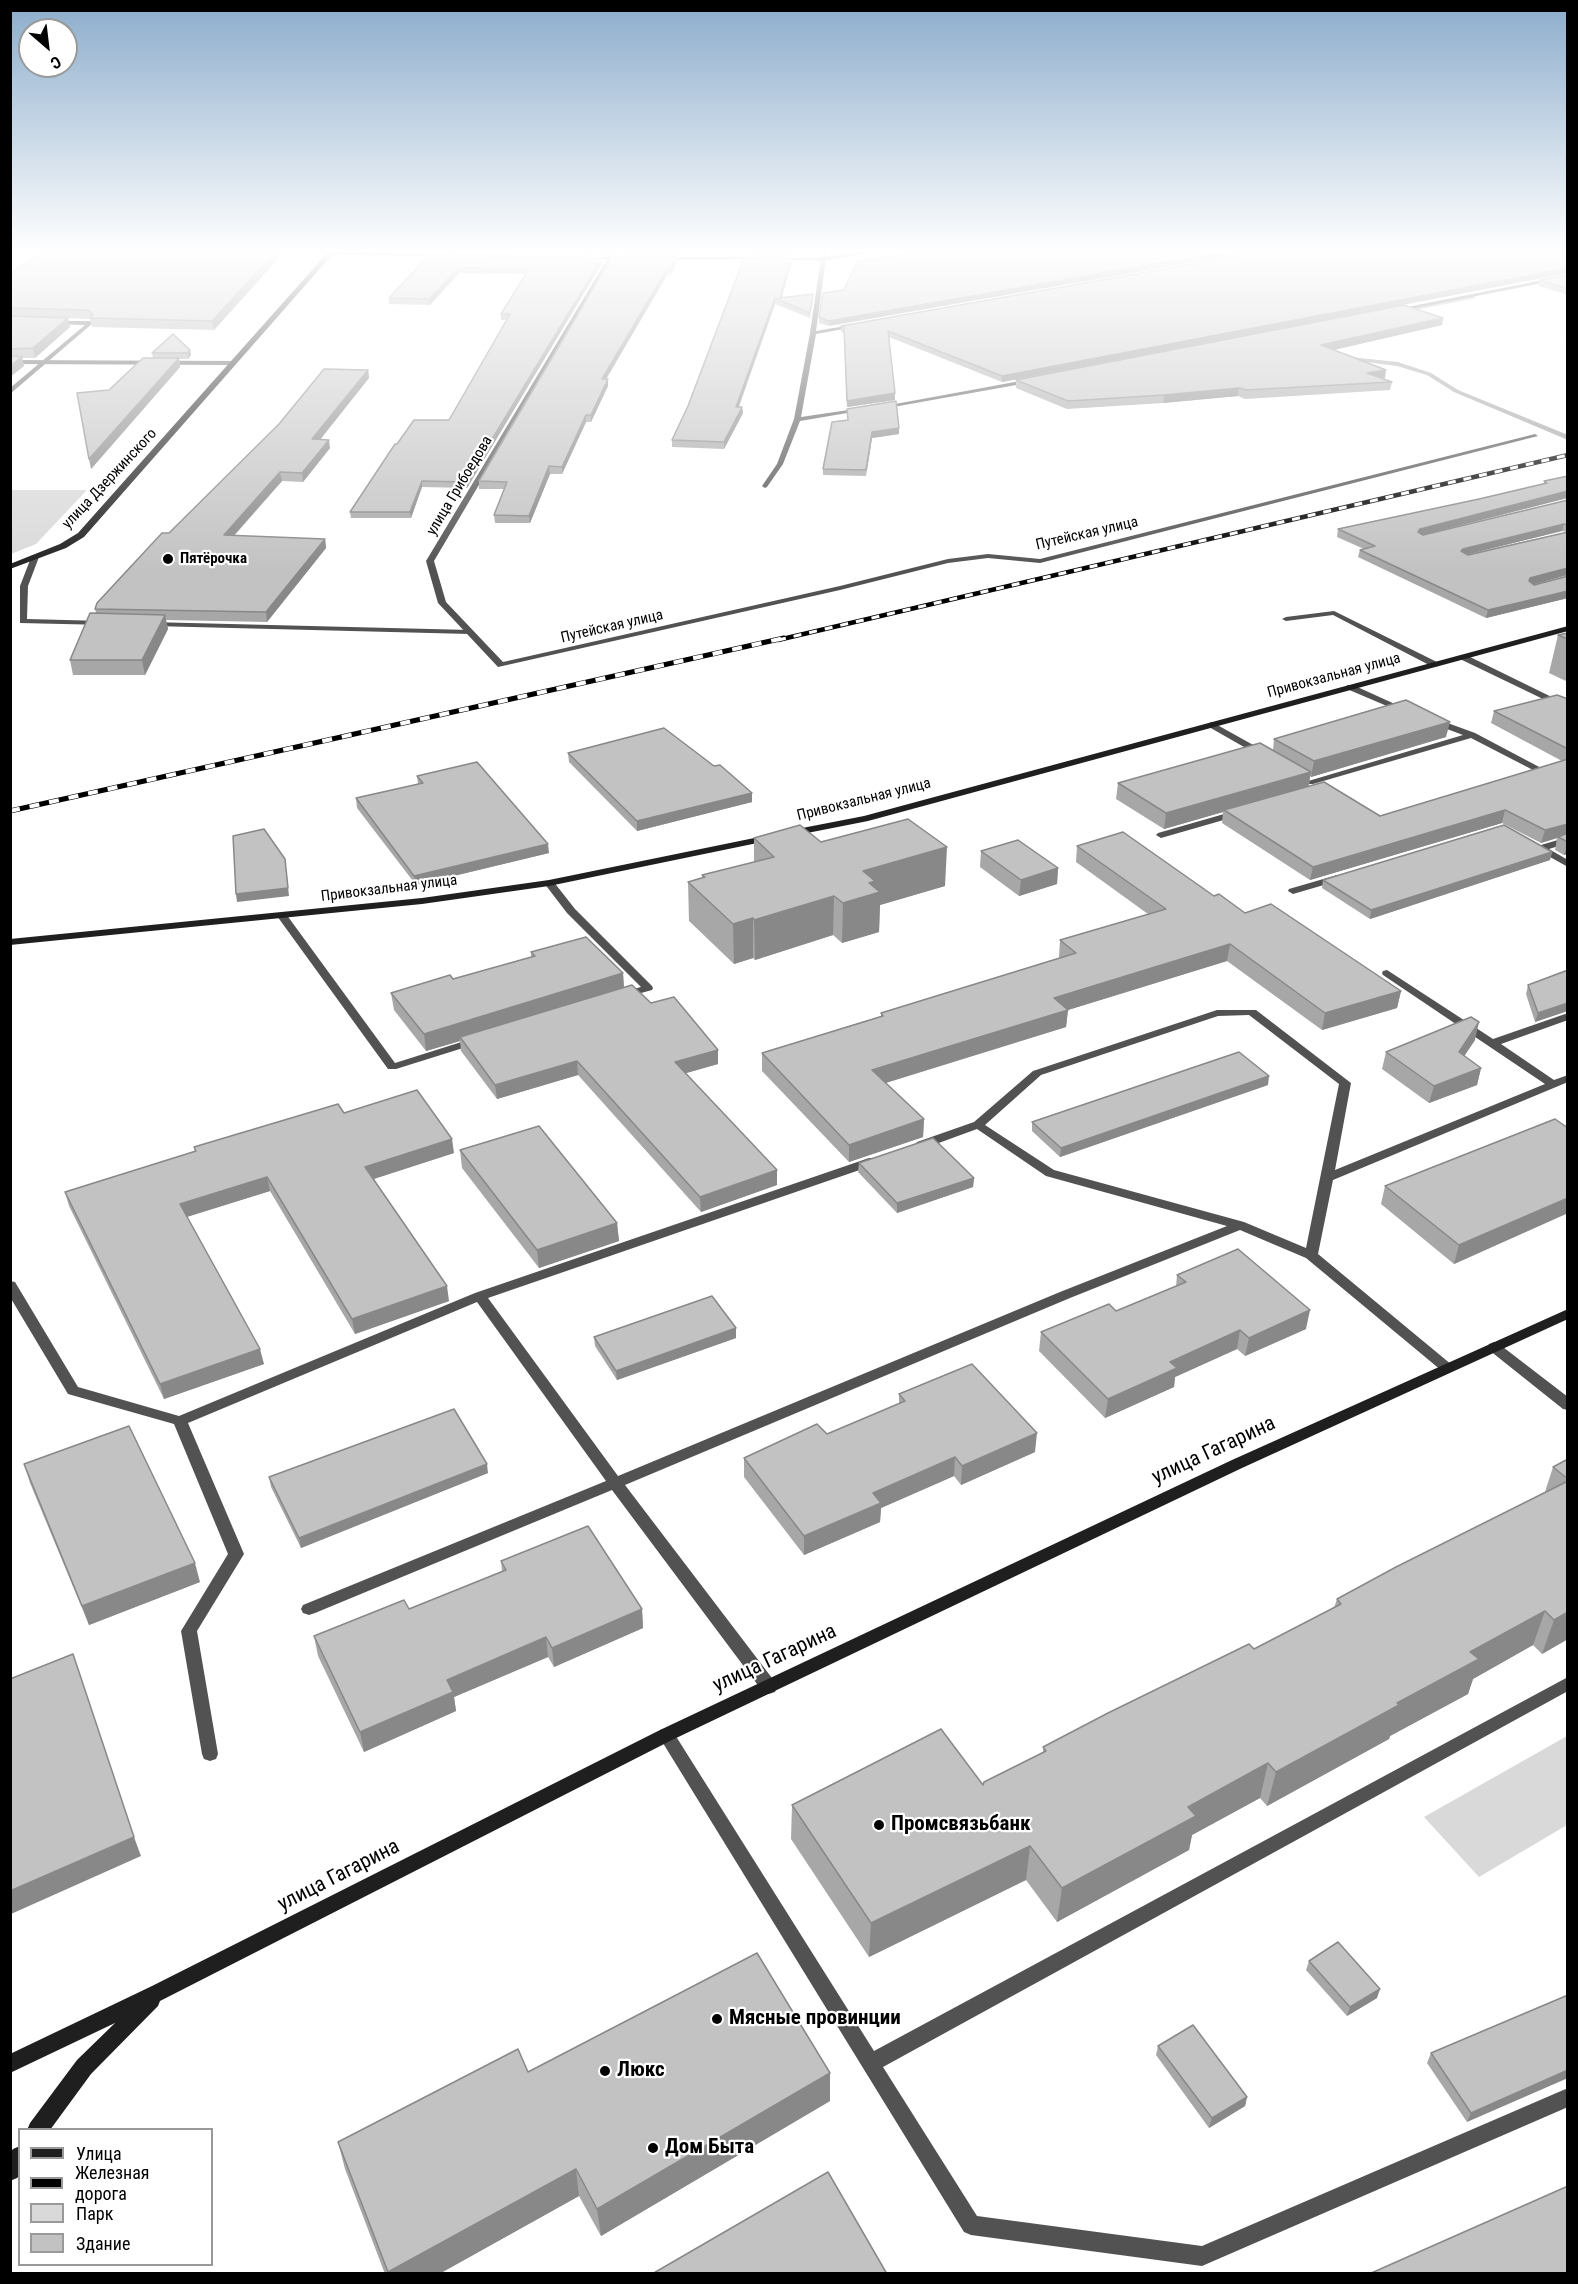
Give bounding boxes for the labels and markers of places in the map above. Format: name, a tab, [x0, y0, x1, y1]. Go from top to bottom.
place label: Пятёрочка	[180, 550, 247, 568]
marker: Пятёрочка	[161, 552, 175, 566]
place label: Промсвязьбанк	[891, 1812, 1031, 1838]
marker: Промсвязьбанк	[872, 1818, 886, 1832]
place label: Мясные провинции	[729, 2006, 901, 2032]
marker: Мясные провинции	[710, 2012, 724, 2026]
place label: Люкс	[617, 2058, 665, 2084]
marker: Люкс	[598, 2064, 612, 2078]
place label: Дом Быта	[665, 2135, 754, 2161]
marker: Дом Быта	[646, 2141, 660, 2155]

